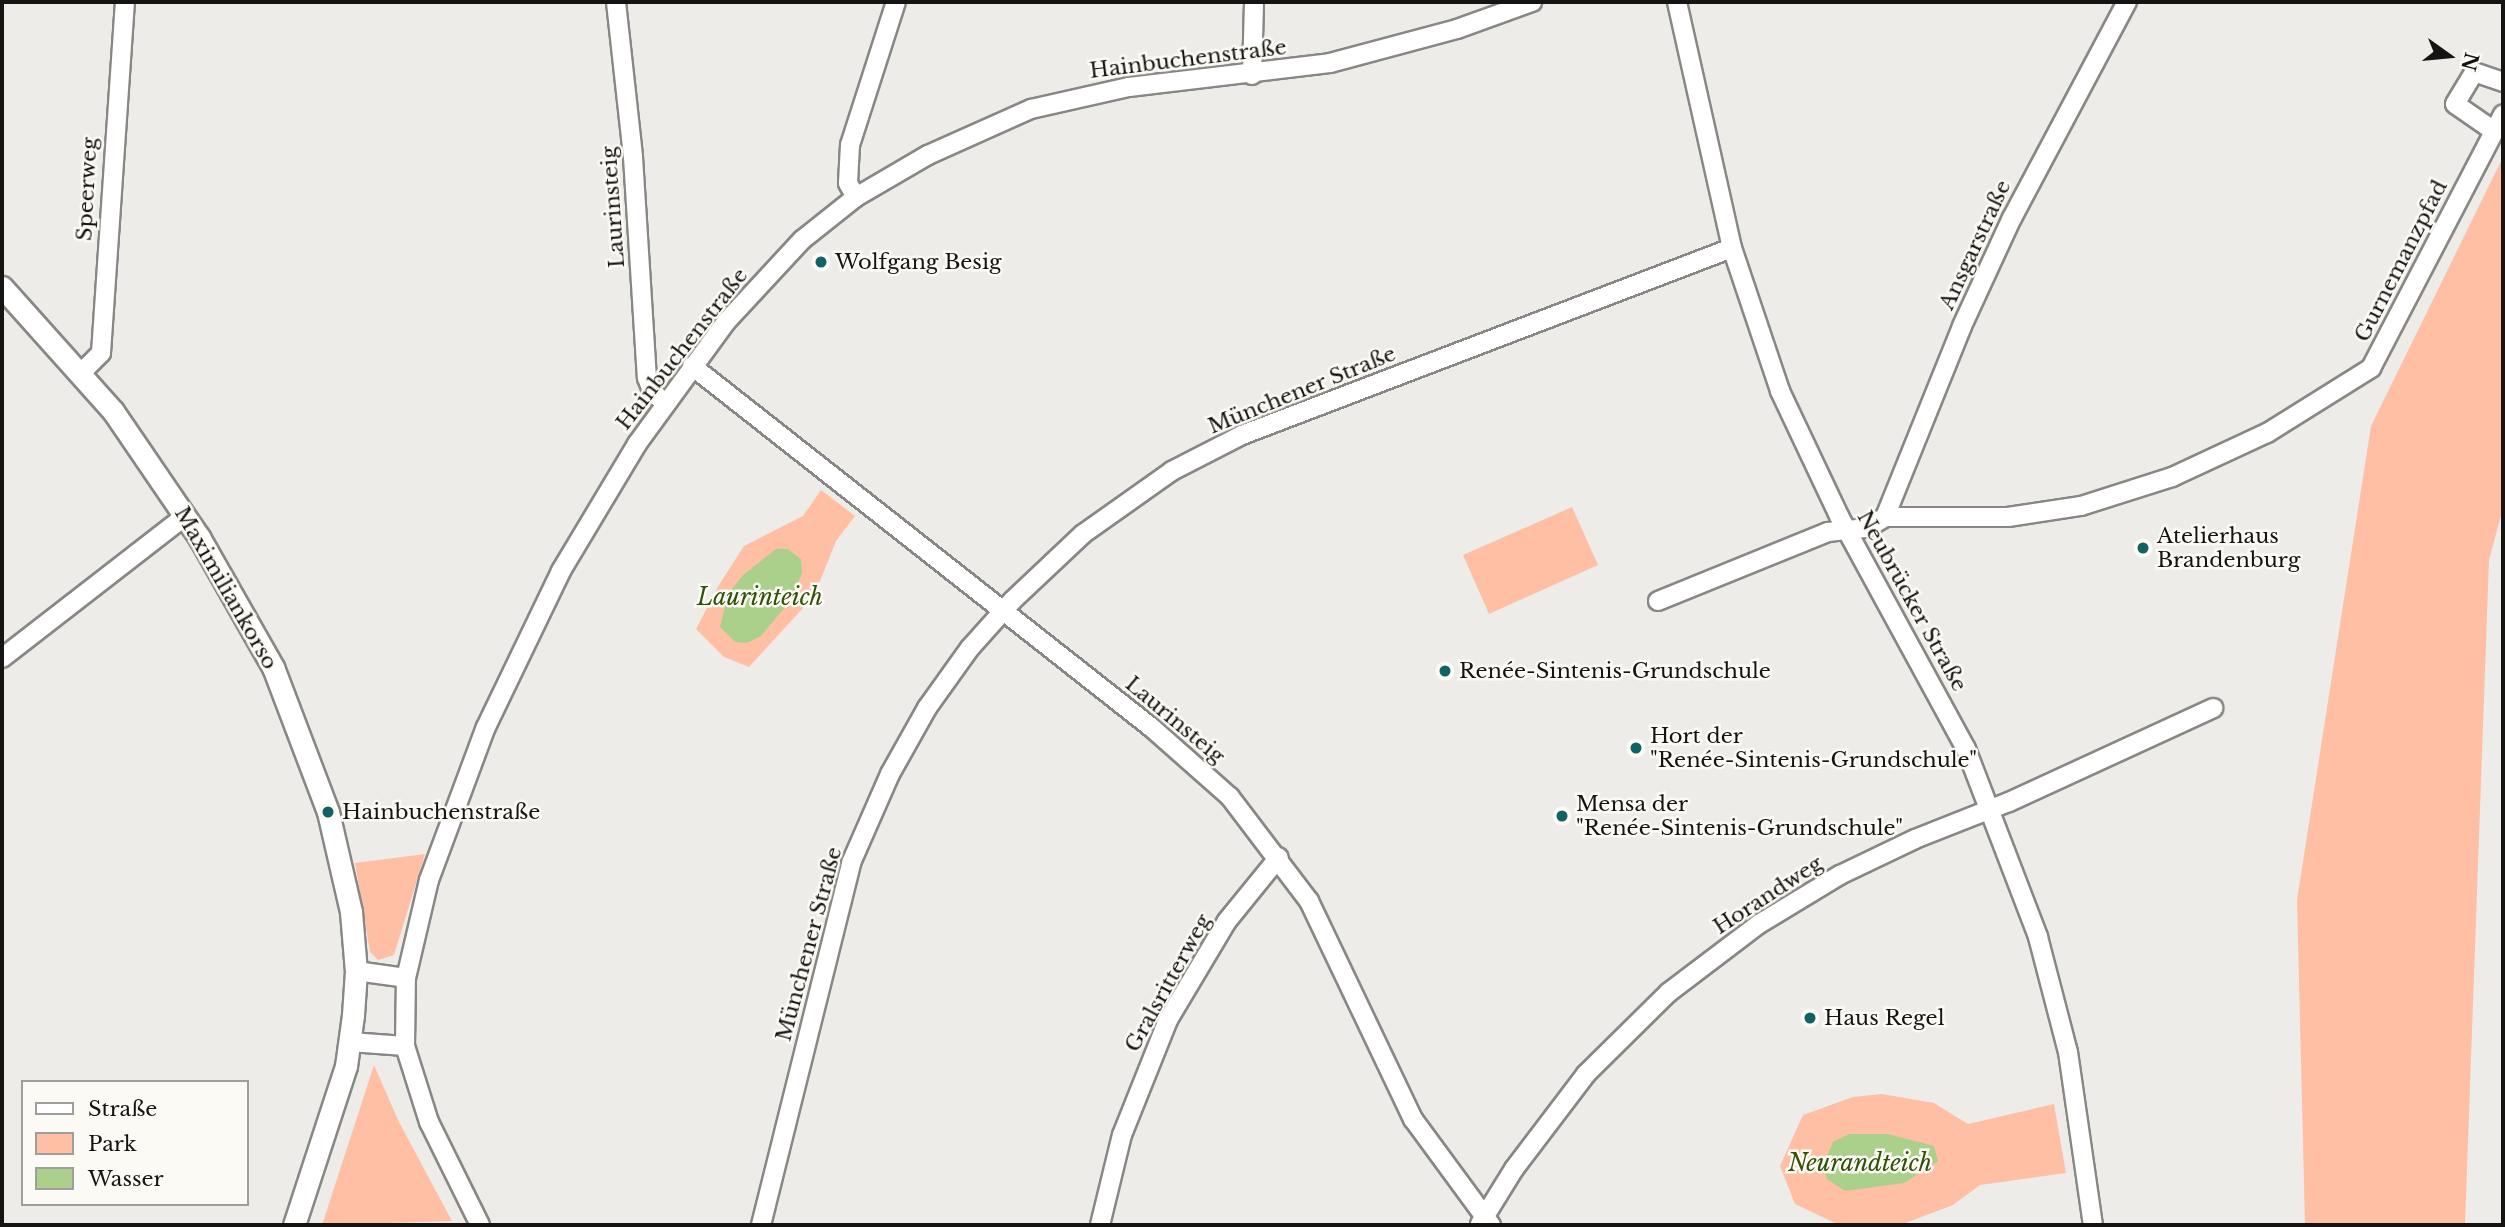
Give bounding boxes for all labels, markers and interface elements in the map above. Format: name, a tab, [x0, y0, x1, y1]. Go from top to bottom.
north arrow	[2414, 21, 2484, 91]
street label: Hainbuchenstraße	[1088, 34, 1288, 84]
text: N	[2456, 50, 2483, 73]
street label: Speerweg	[72, 136, 102, 242]
street label: Laurinsteig	[596, 145, 630, 269]
street label: Ansgarstraße	[1934, 176, 2016, 314]
street label: Gurnemanzpfad	[2349, 176, 2453, 346]
place label: Wolfgang Besig	[835, 249, 1002, 275]
marker: Wolfgang Besig	[813, 254, 829, 270]
street label: Hainbuchenstraße	[611, 263, 753, 435]
street label: Münchener Straße	[1204, 341, 1400, 439]
street label: Maximiliankorso	[169, 502, 283, 674]
street label: Neubrücker Straße	[1852, 506, 1972, 696]
place label: Atelierhaus Brandenburg	[2157, 523, 2300, 573]
marker: Atelierhaus Brandenburg	[2135, 540, 2151, 556]
water label: Laurinteich	[697, 583, 823, 611]
place label: Renée-Sintenis-Grundschule	[1459, 658, 1771, 684]
marker: Renée-Sintenis-Grundschule	[1437, 663, 1453, 679]
street label: Laurinsteig	[1120, 671, 1230, 769]
place label: Hort der "Renée-Sintenis-Grundschule"	[1650, 723, 1977, 773]
marker: Hort der "Renée-Sintenis-Grundschule"	[1628, 740, 1644, 756]
place label: Mensa der "Renée-Sintenis-Grundschule"	[1576, 791, 1903, 841]
place label: Hainbuchenstraße	[342, 799, 540, 825]
marker: Hainbuchenstraße	[320, 804, 336, 820]
marker: Mensa der "Renée-Sintenis-Grundschule"	[1554, 808, 1570, 824]
street label: Münchener Straße	[771, 844, 847, 1044]
street label: Horandweg	[1709, 850, 1827, 940]
street label: Gralsritterweg	[1120, 910, 1216, 1056]
place label: Haus Regel	[1824, 1005, 1944, 1031]
marker: Haus Regel	[1802, 1010, 1818, 1026]
legend	[21, 1080, 248, 1206]
text: Straße	[88, 1096, 157, 1122]
text: Park	[88, 1131, 137, 1157]
water label: Neurandteich	[1788, 1149, 1932, 1177]
text: Wasser	[88, 1166, 164, 1192]

